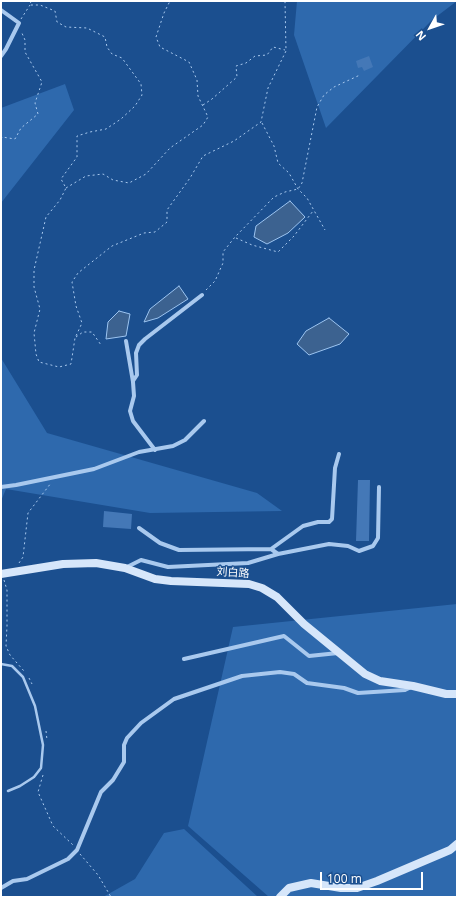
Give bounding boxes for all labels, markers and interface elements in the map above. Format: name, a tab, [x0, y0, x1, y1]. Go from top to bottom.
north arrow	[410, 8, 450, 48]
text: N	[412, 28, 429, 44]
street label: 刘白路	[216, 565, 250, 581]
scale bar	[322, 864, 425, 890]
text: 100 m	[327, 870, 362, 887]

